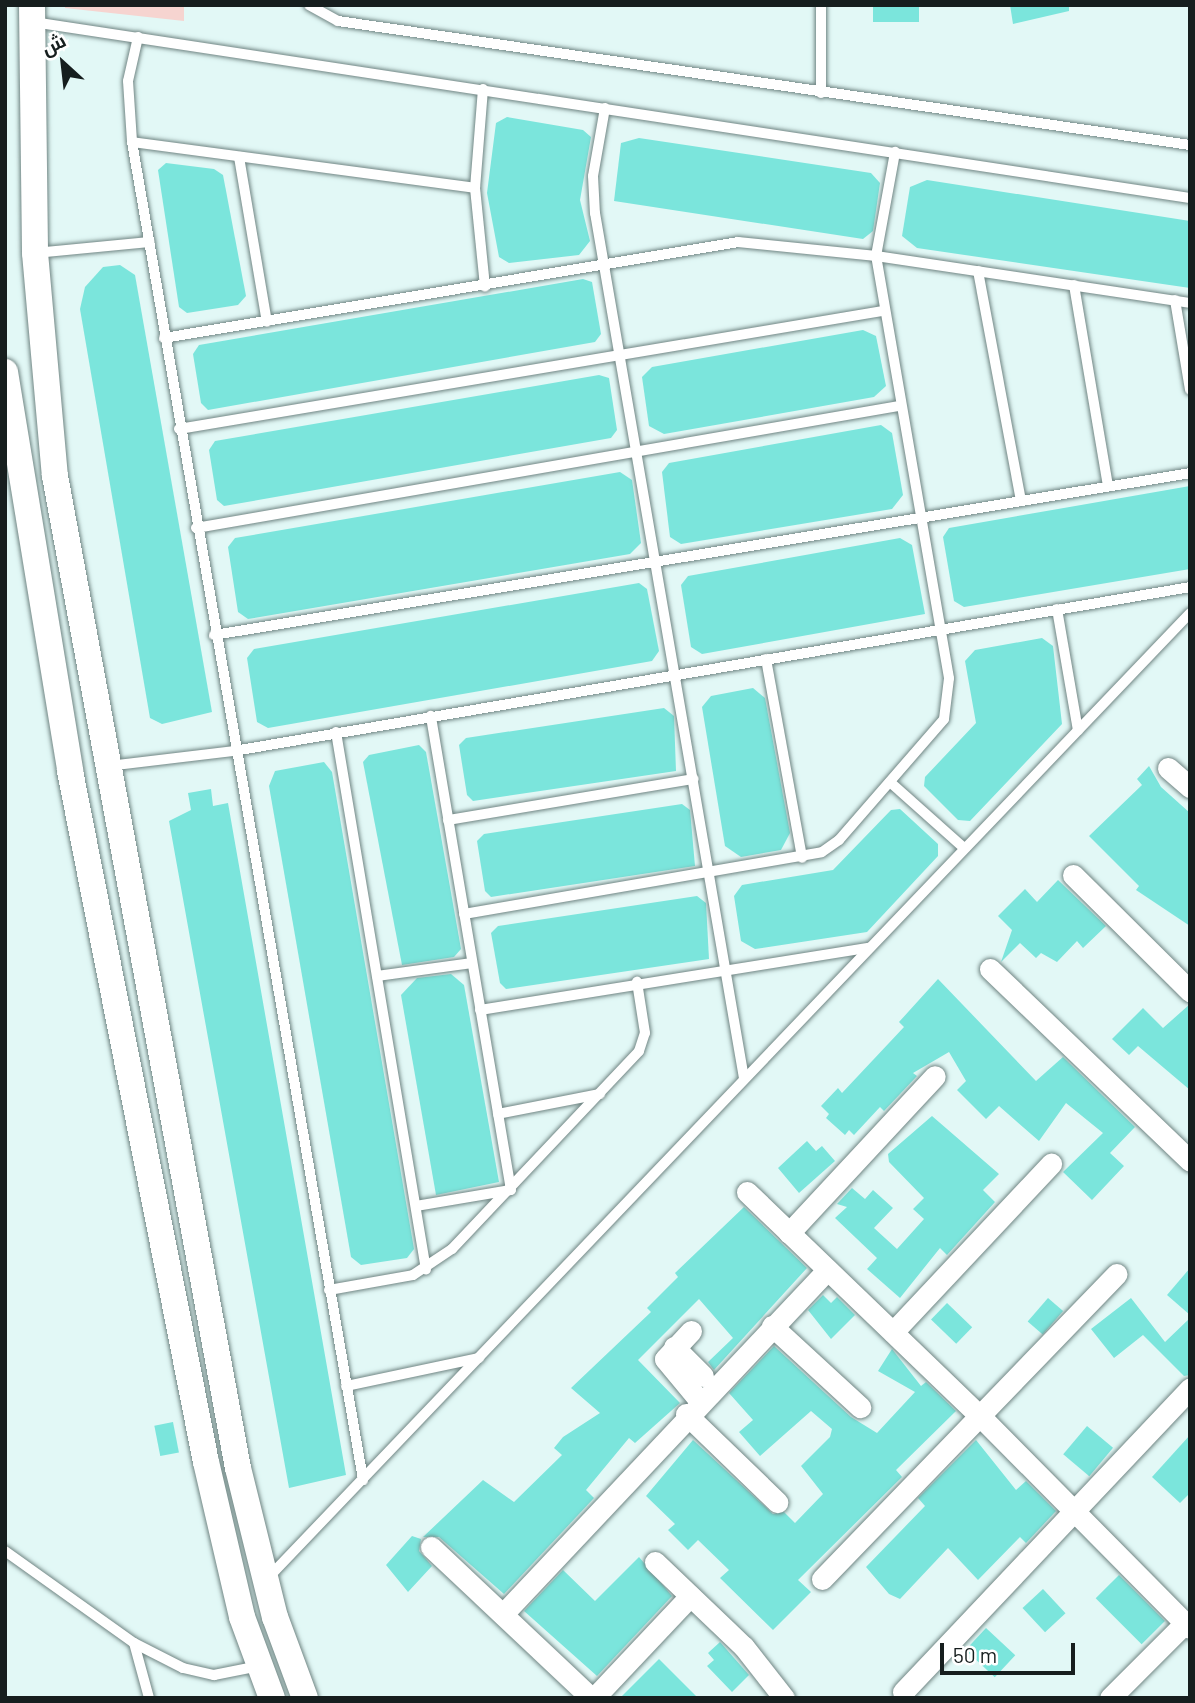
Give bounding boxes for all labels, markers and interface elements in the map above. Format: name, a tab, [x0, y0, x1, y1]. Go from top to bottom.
north arrow	[28, 28, 98, 98]
text: ش	[37, 28, 69, 60]
scale bar	[943, 1630, 1078, 1674]
text: 50 m	[953, 1642, 997, 1667]

